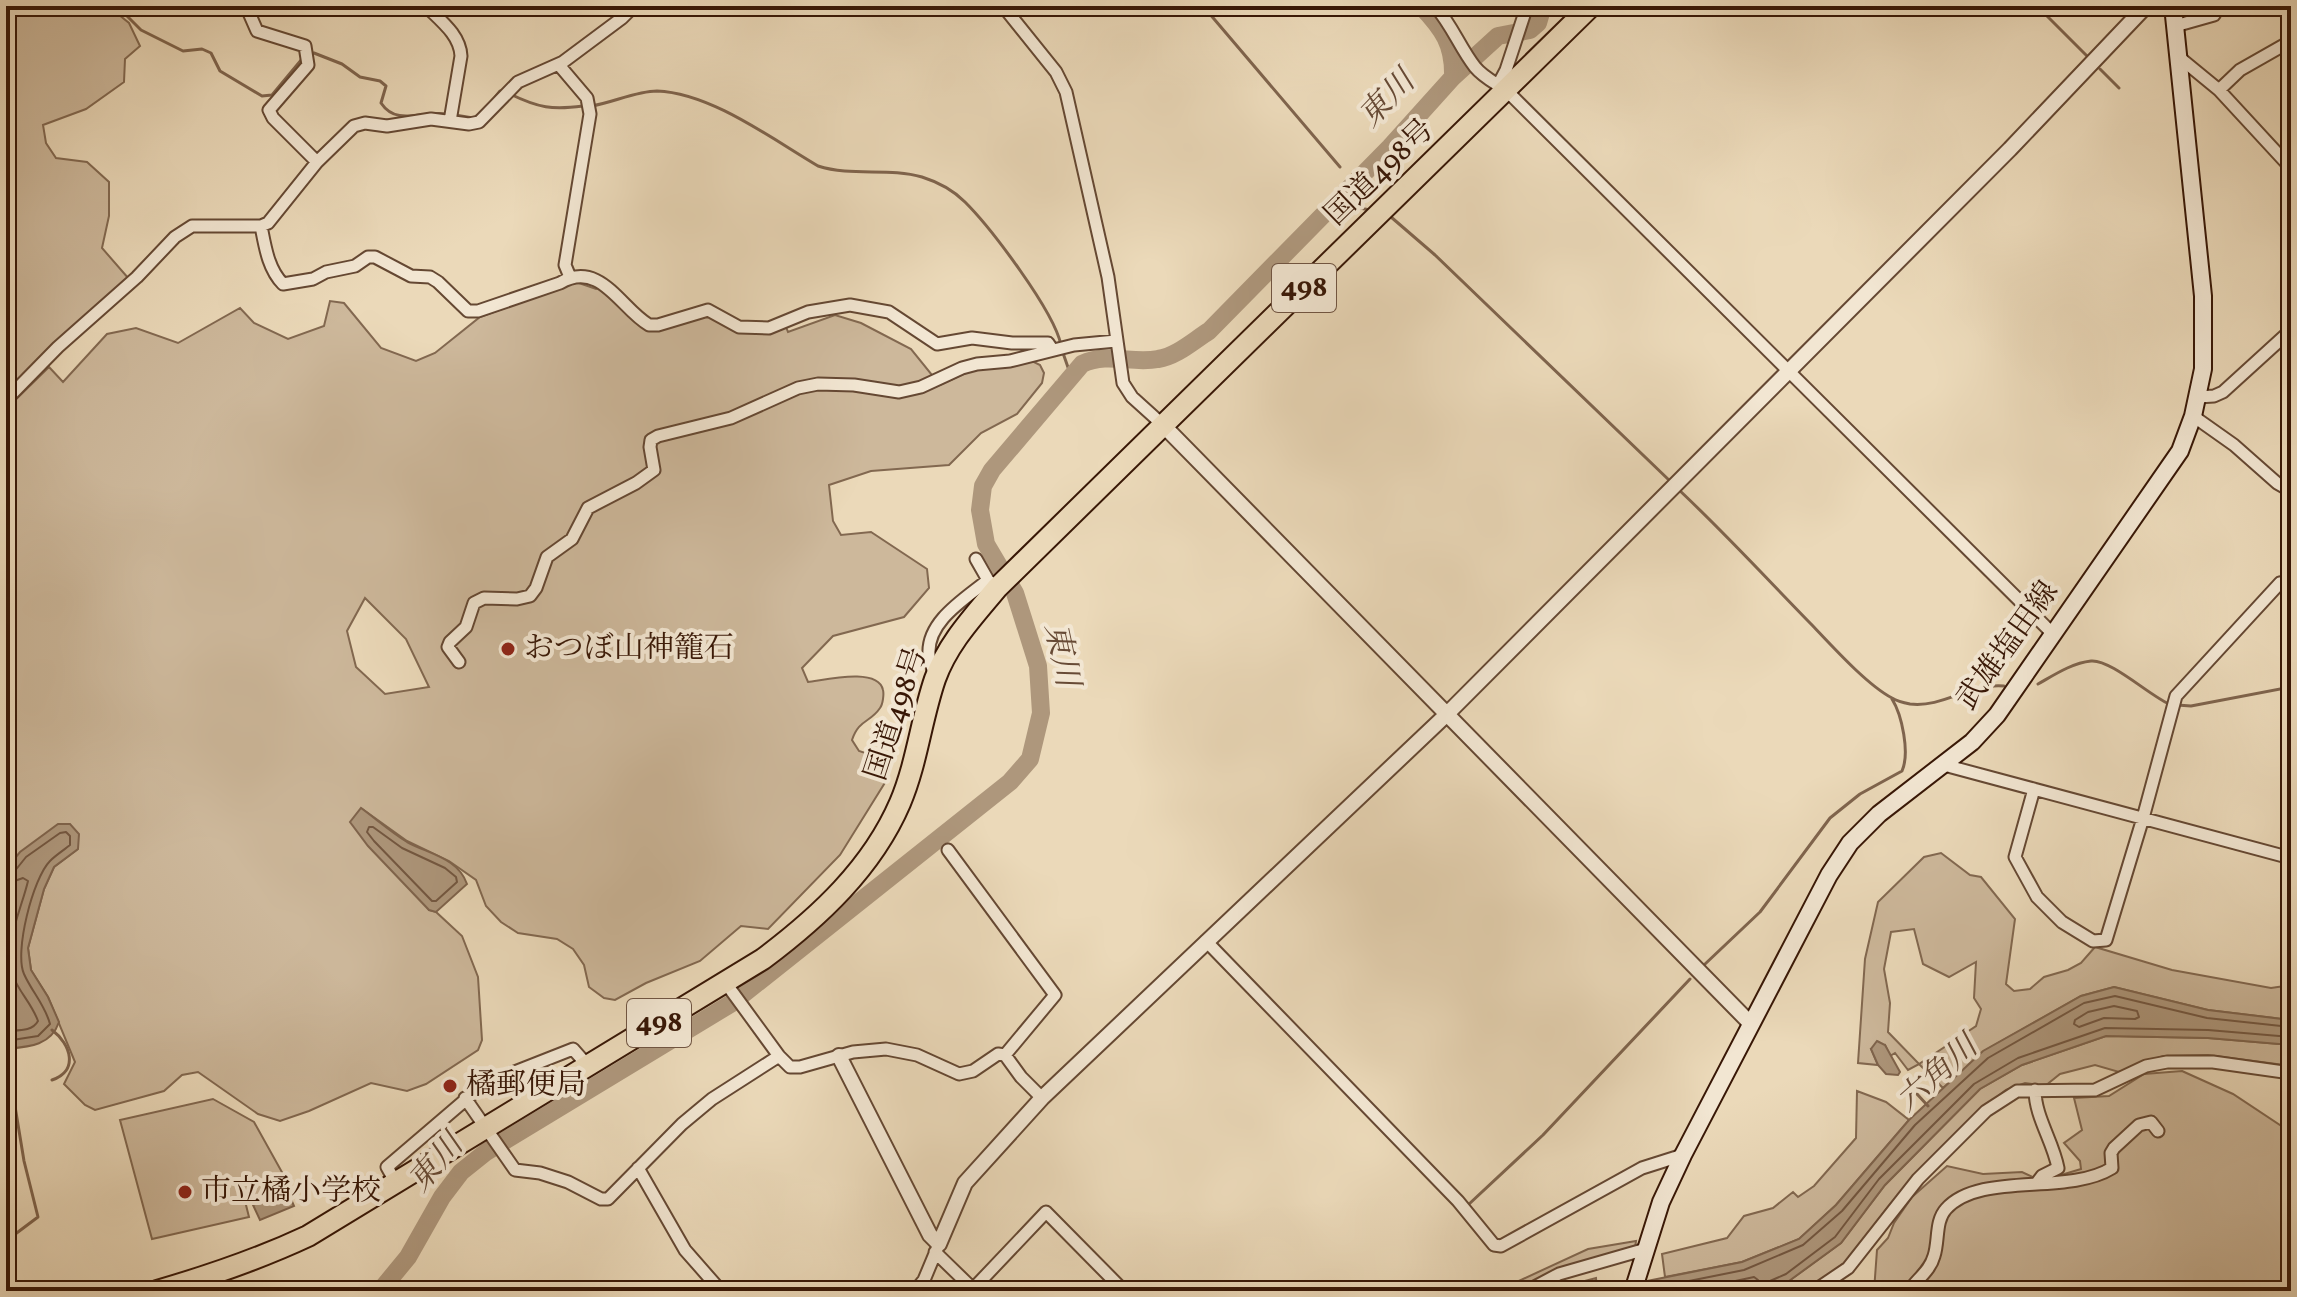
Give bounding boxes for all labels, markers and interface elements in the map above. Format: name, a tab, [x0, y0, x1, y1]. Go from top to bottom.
water label: 東川	[1350, 60, 1428, 138]
street label: 国道498号	[1316, 110, 1444, 236]
road number: 498	[1272, 264, 1336, 312]
street label: 武雄塩田線	[1947, 573, 2069, 719]
water label: 東川	[1032, 619, 1089, 694]
place label: おつぼ山神籠石	[524, 628, 734, 670]
marker: おつぼ山神籠石	[499, 640, 517, 658]
street label: 国道498号	[856, 642, 938, 786]
road number: 498	[627, 999, 691, 1047]
water label: 六角川	[1888, 1025, 1991, 1123]
place label: 橘郵便局	[466, 1065, 586, 1107]
marker: 橘郵便局	[441, 1077, 459, 1095]
water label: 東川	[399, 1123, 477, 1203]
place label: 市立橘小学校	[201, 1171, 381, 1213]
marker: 市立橘小学校	[176, 1183, 194, 1201]

